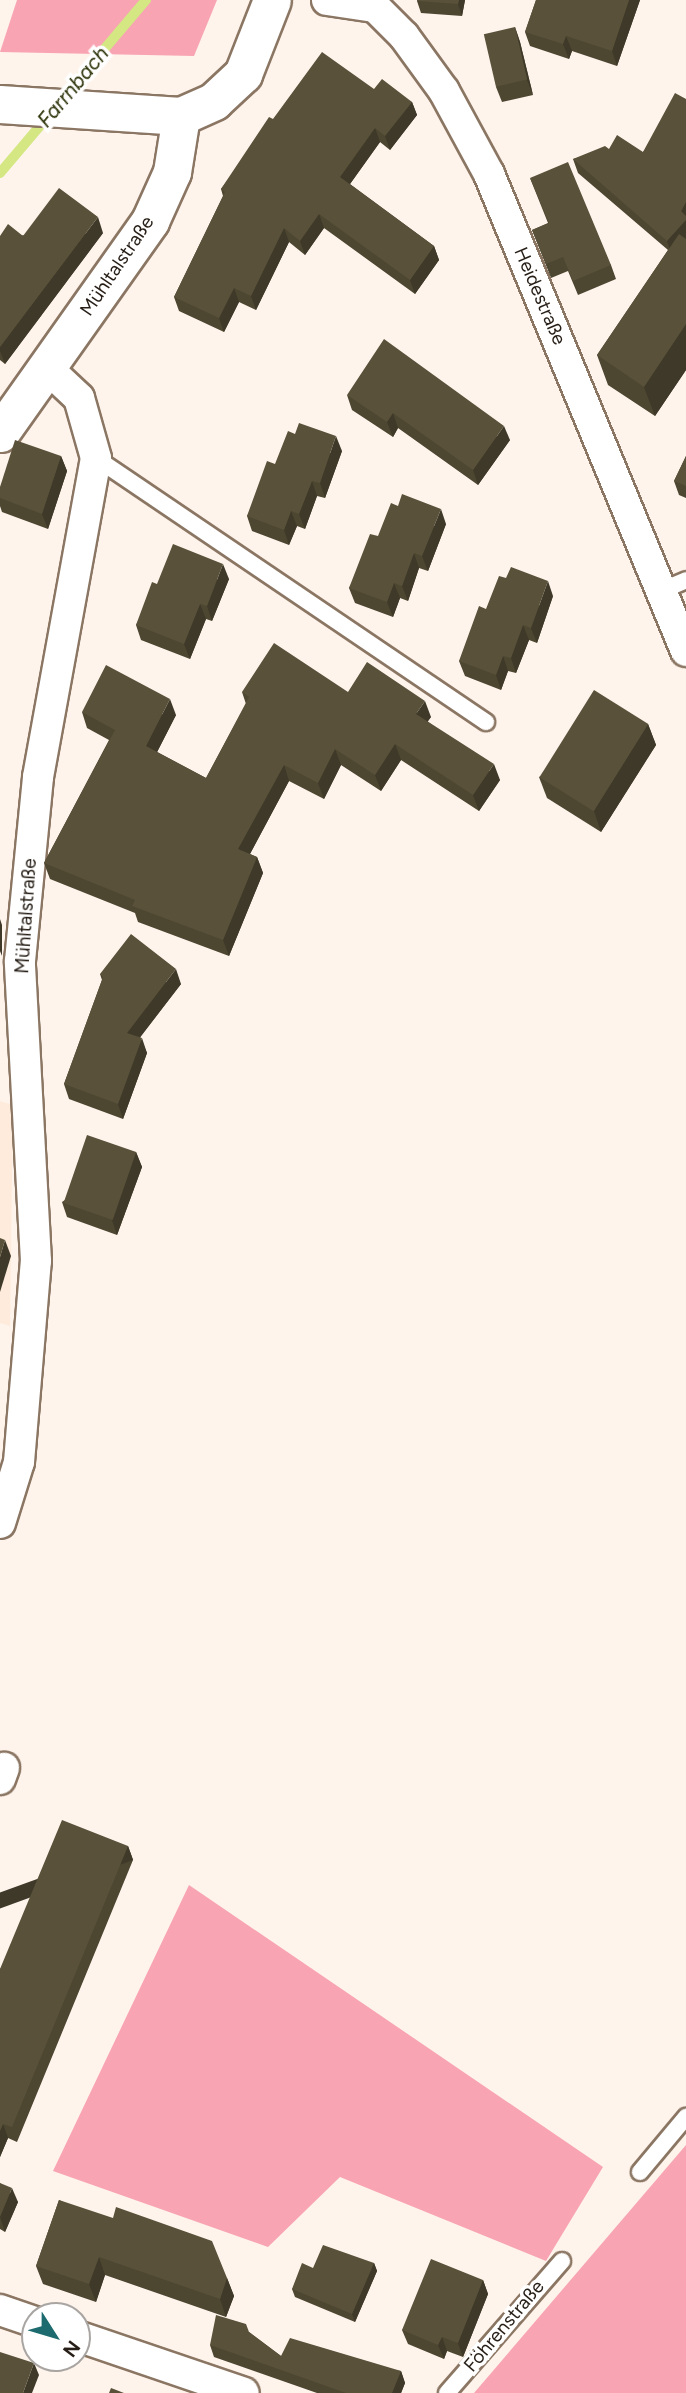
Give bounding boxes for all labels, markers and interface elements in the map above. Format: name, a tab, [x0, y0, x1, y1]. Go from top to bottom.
water label: Farrnbach	[32, 42, 114, 132]
street label: Mühltalstraße	[75, 212, 159, 320]
street label: Heidestraße	[509, 244, 571, 348]
street label: Mühltalstraße	[11, 857, 41, 975]
street label: Föhrenstraße	[459, 2276, 549, 2376]
north arrow	[21, 2302, 91, 2372]
text: N	[58, 2336, 85, 2362]

